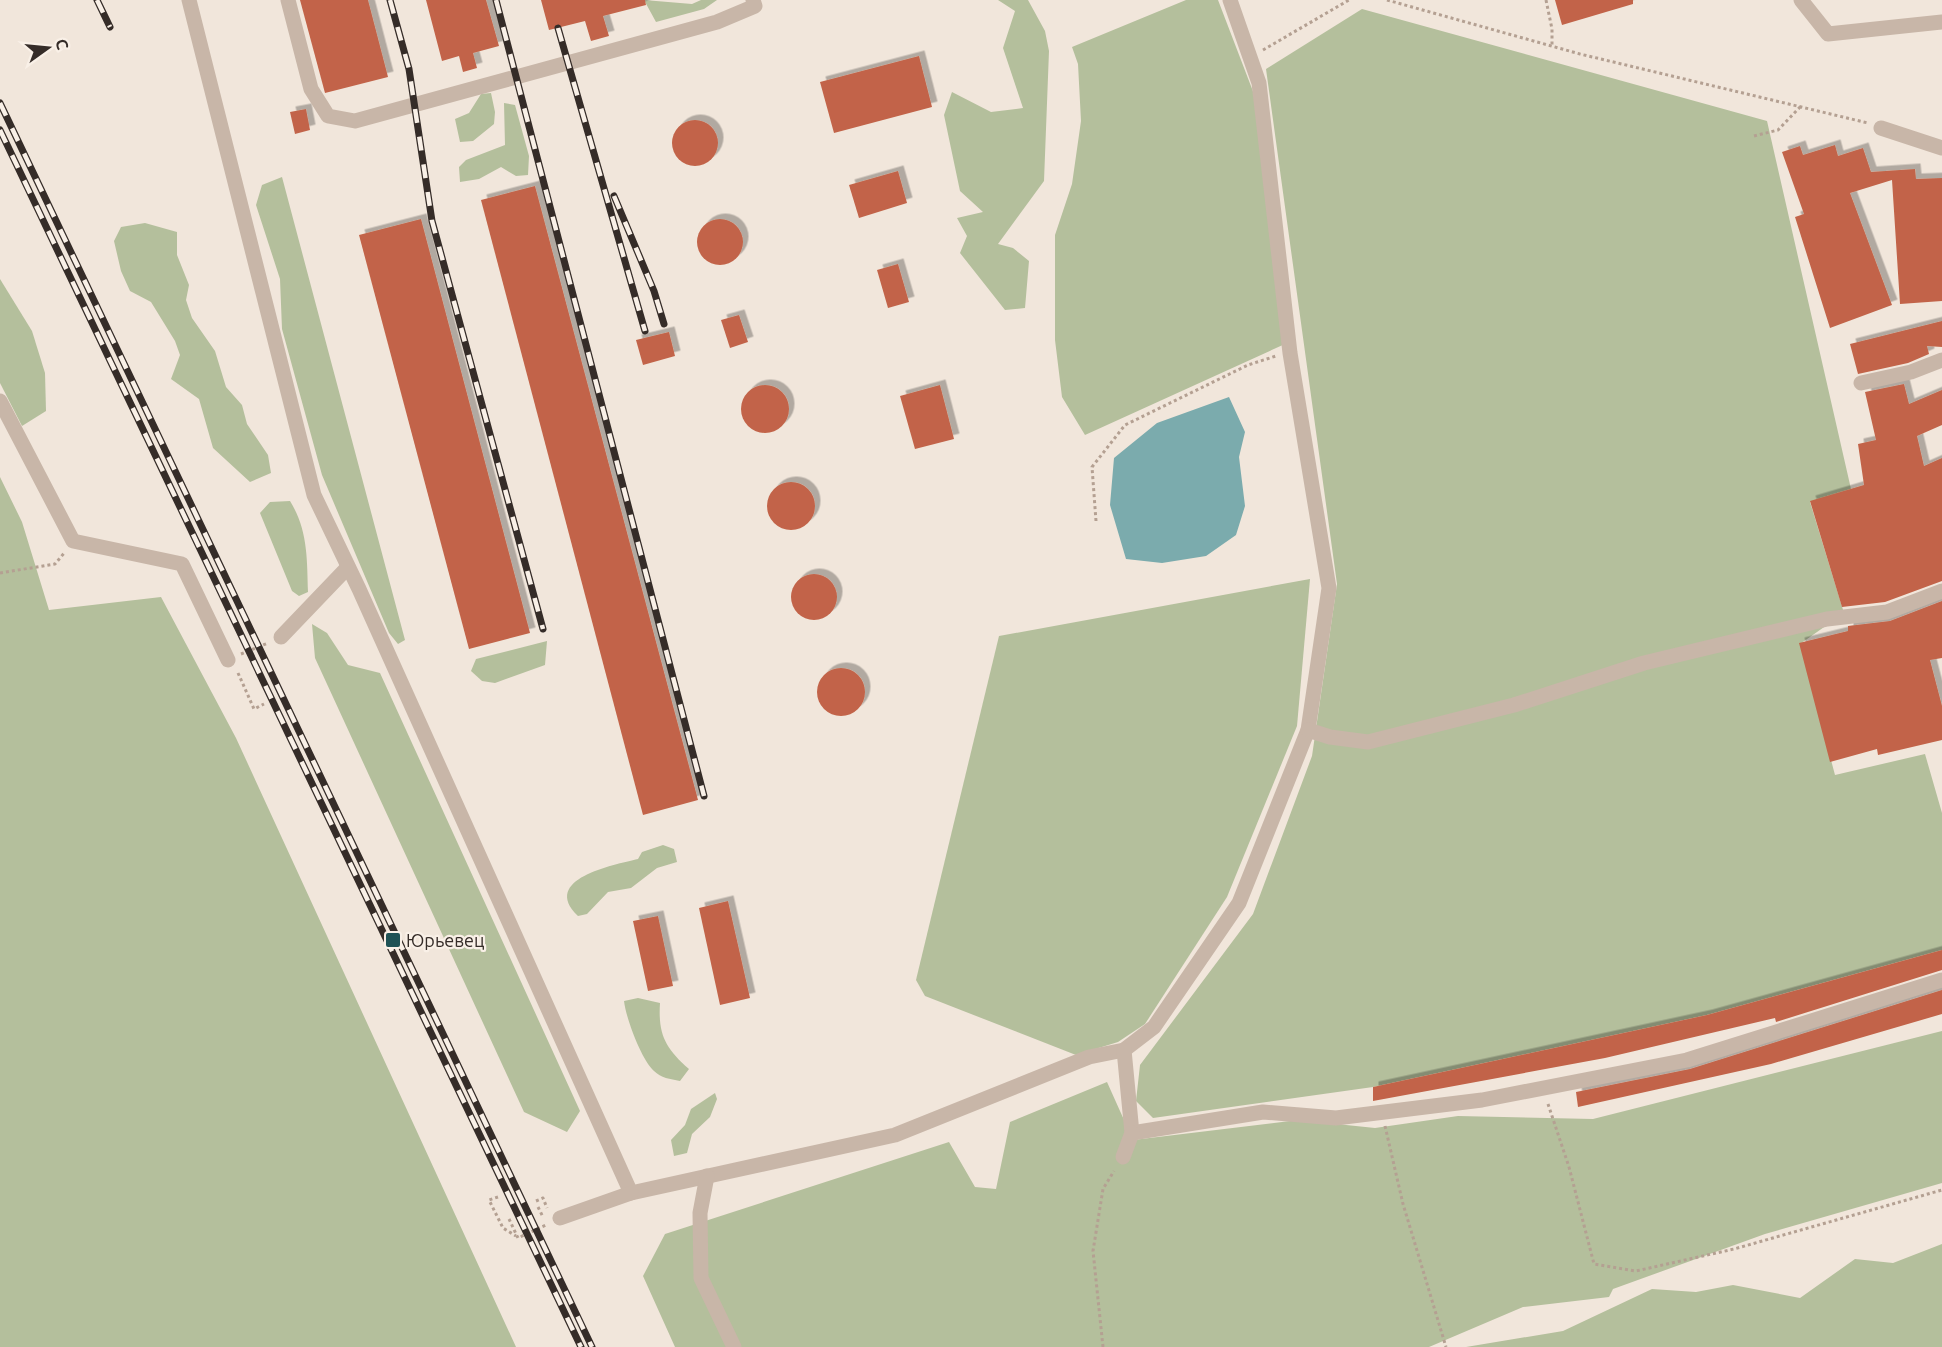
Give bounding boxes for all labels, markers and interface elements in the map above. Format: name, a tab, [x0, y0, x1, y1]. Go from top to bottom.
north arrow	[18, 18, 78, 78]
text: С	[52, 37, 73, 51]
place label: Юрьевец	[406, 930, 484, 950]
marker: Юрьевец	[384, 931, 402, 949]

